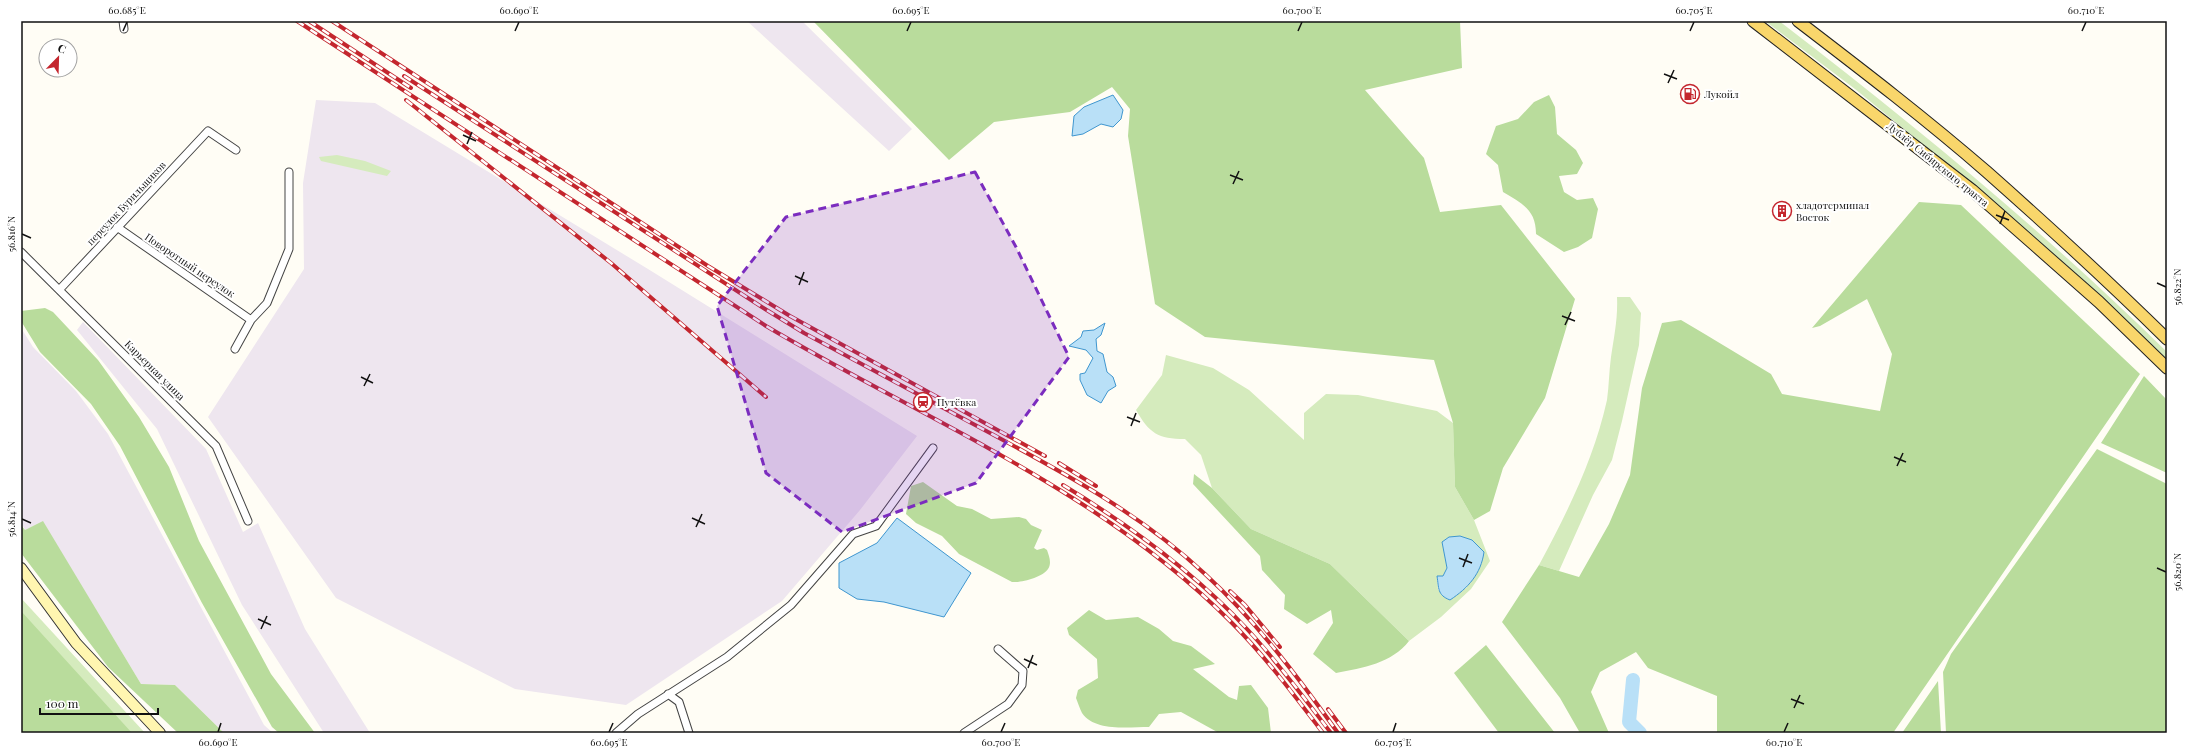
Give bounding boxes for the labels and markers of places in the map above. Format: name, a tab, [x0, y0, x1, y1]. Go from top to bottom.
fuel station icon: Лукойл	[1679, 83, 1701, 105]
place label: Лукойл	[1703, 87, 1739, 101]
place label: хладотерминал Восток	[1796, 198, 1869, 224]
building icon: хладотерминал Восток	[1771, 200, 1793, 222]
station icon: Путёвка	[912, 391, 934, 413]
place label: Путёвка	[937, 395, 976, 409]

